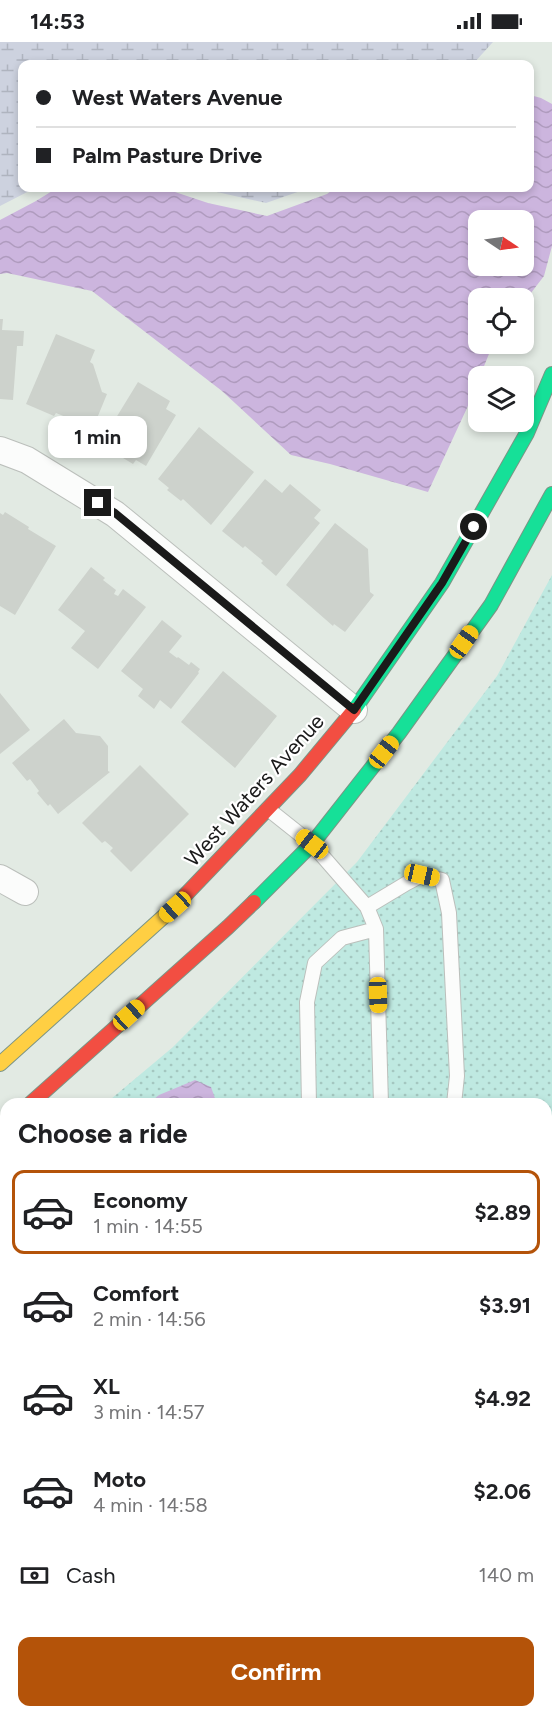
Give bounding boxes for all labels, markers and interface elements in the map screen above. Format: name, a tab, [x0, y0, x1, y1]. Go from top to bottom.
text: 14:53	[30, 8, 85, 35]
text: West Waters Avenue	[72, 84, 282, 111]
text: Palm Pasture Drive	[72, 142, 262, 169]
north arrow	[468, 210, 534, 276]
map controls	[468, 210, 534, 432]
button: locate	[468, 288, 534, 354]
button: layers	[468, 366, 534, 432]
callout: 1 min	[48, 416, 148, 458]
text: 1 min	[74, 425, 121, 449]
route end	[84, 489, 111, 516]
route start	[460, 513, 487, 540]
car	[446, 622, 482, 662]
street label: West Waters Avenue	[179, 709, 329, 871]
car	[366, 732, 402, 772]
car	[292, 826, 332, 862]
car	[402, 862, 442, 888]
car	[156, 888, 194, 926]
car	[368, 977, 388, 1013]
car	[110, 996, 148, 1034]
text: Choose a ride	[18, 1117, 187, 1150]
icon: car	[21, 1185, 75, 1239]
text: Economy	[93, 1187, 188, 1214]
text: $2.89	[474, 1199, 531, 1226]
text: 1 min · 14:55	[93, 1214, 203, 1238]
icon: car	[21, 1278, 75, 1332]
text: Comfort	[93, 1280, 179, 1307]
text: $3.91	[479, 1292, 531, 1319]
text: 2 min · 14:56	[93, 1307, 205, 1331]
icon: car	[21, 1371, 75, 1425]
text: XL	[93, 1373, 120, 1400]
text: $4.92	[474, 1385, 531, 1412]
text: 3 min · 14:57	[93, 1400, 205, 1424]
icon: car	[21, 1464, 75, 1518]
text: Moto	[93, 1466, 146, 1493]
text: $2.06	[474, 1478, 531, 1505]
text: 4 min · 14:58	[93, 1493, 208, 1517]
icon: cash	[18, 1559, 51, 1592]
text: Cash	[66, 1562, 116, 1589]
text: 140 m	[479, 1563, 534, 1587]
button: Confirm	[18, 1637, 534, 1706]

